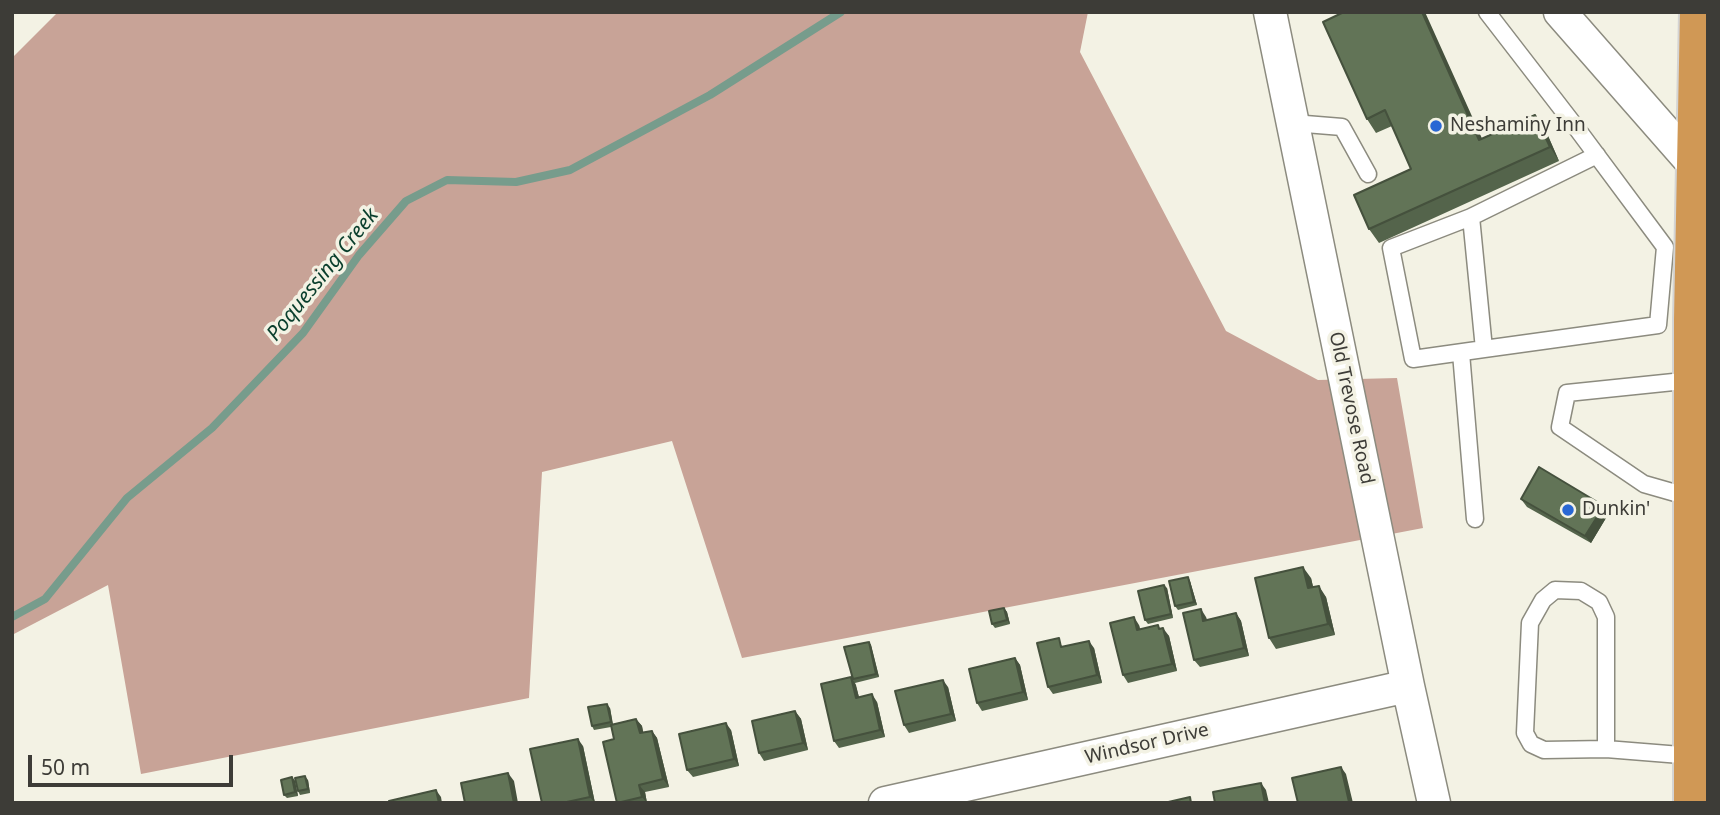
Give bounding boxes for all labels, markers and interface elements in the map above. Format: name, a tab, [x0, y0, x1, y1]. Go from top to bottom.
place label: Neshaminy Inn	[1450, 115, 1586, 137]
marker: Neshaminy Inn	[1428, 118, 1444, 134]
water label: Poquessing Creek	[262, 204, 384, 346]
street label: Old Trevose Road	[1324, 330, 1378, 486]
place label: Dunkin'	[1582, 499, 1650, 521]
marker: Dunkin'	[1560, 502, 1576, 518]
street label: Windsor Drive	[1083, 719, 1211, 769]
scale bar	[32, 742, 236, 786]
text: 50 m	[41, 753, 90, 781]

